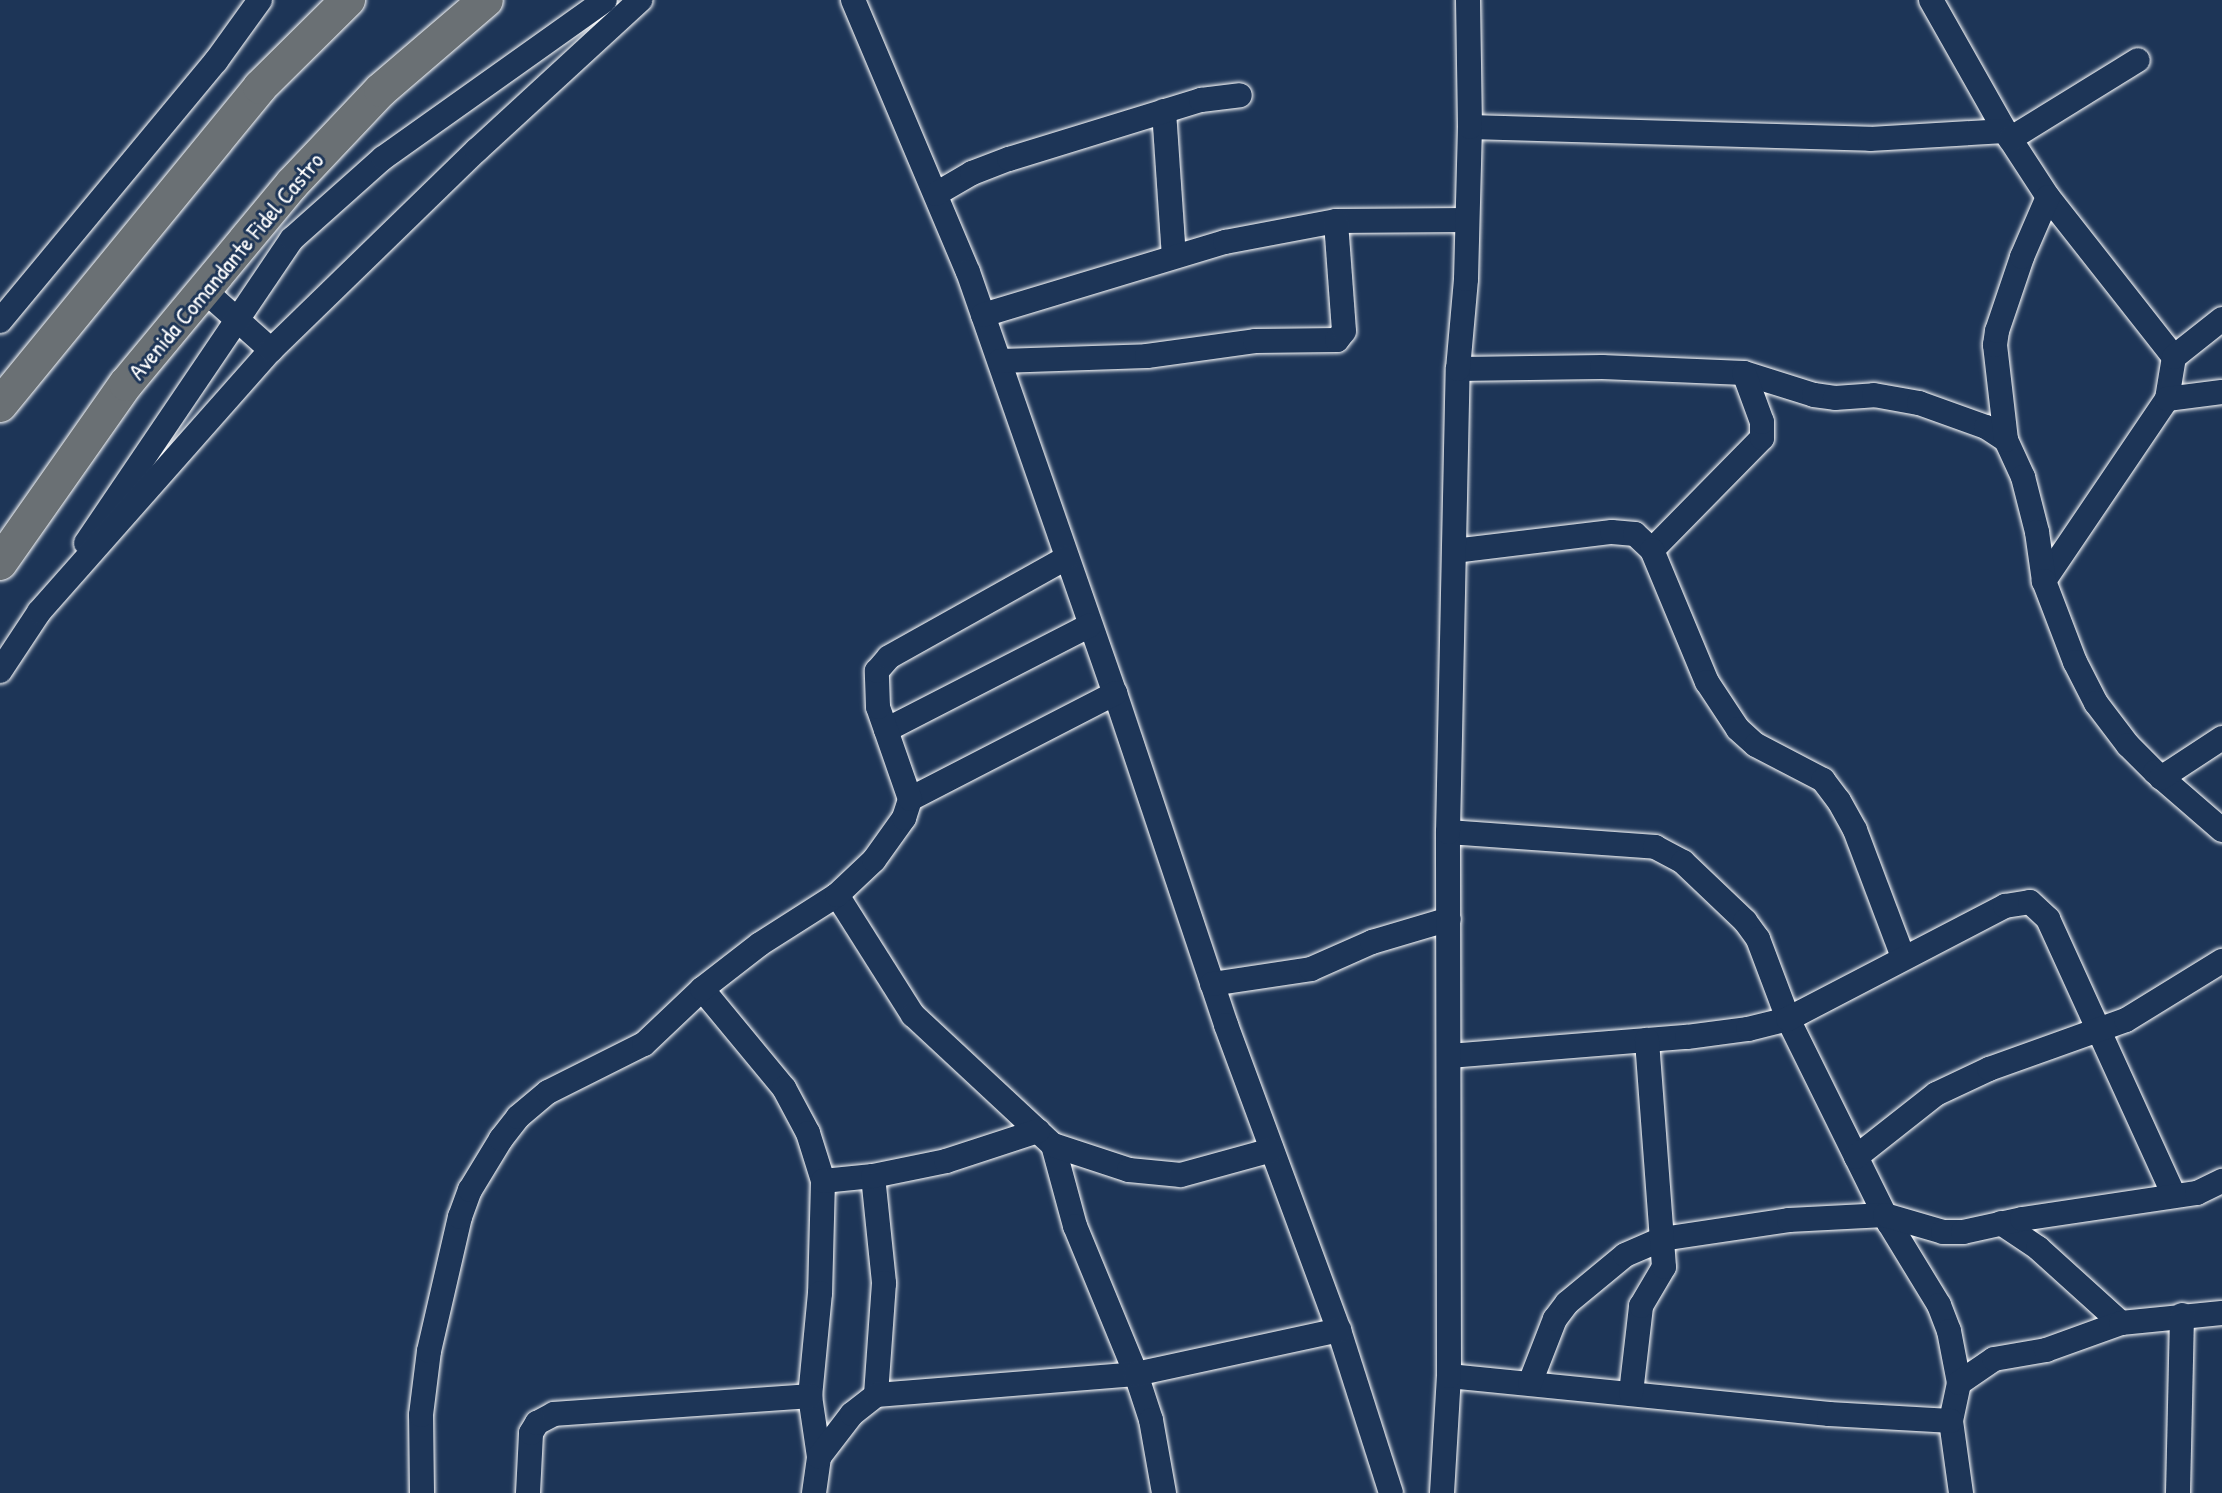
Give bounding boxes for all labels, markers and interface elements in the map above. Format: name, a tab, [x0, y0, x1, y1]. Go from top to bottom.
street label: Avenida Comandante Fidel Castro	[122, 146, 330, 386]

